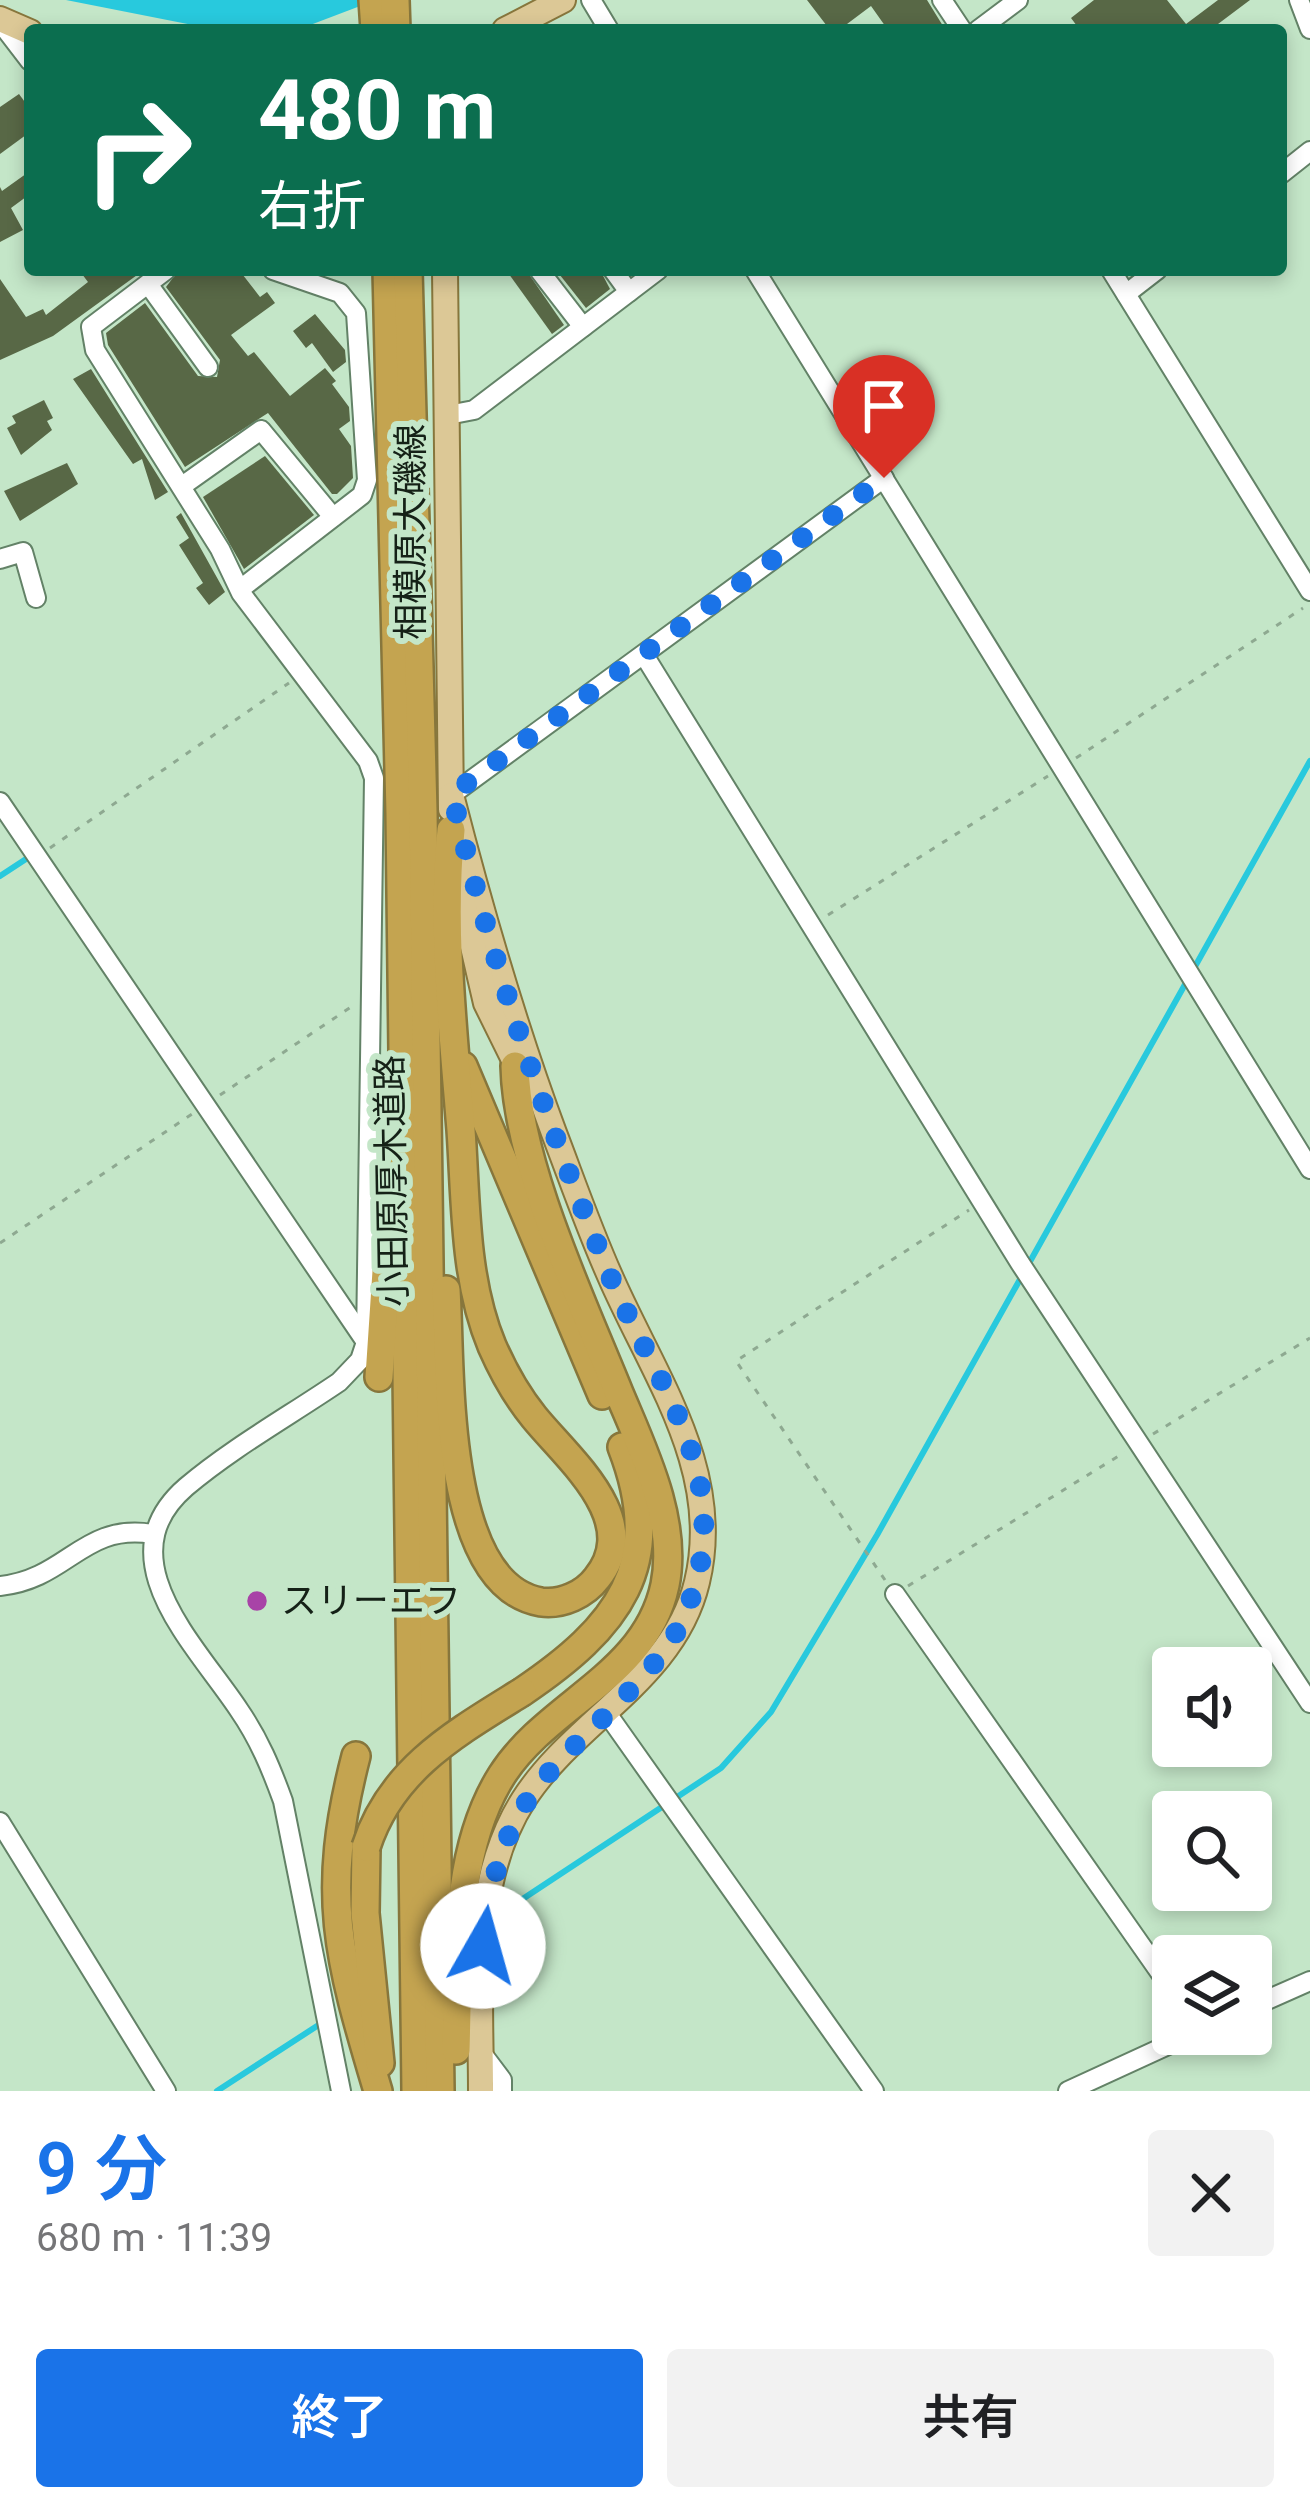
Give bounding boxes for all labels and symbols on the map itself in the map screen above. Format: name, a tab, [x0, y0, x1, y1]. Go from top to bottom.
pin	[833, 355, 935, 478]
street label: 相模原大磯線	[390, 424, 432, 640]
street label: 小田原厚木道路	[369, 1055, 415, 1307]
place label: スリーエフ	[281, 1580, 461, 1622]
marker: スリーエフ	[244, 1588, 270, 1614]
position arrow	[420, 1883, 546, 2009]

